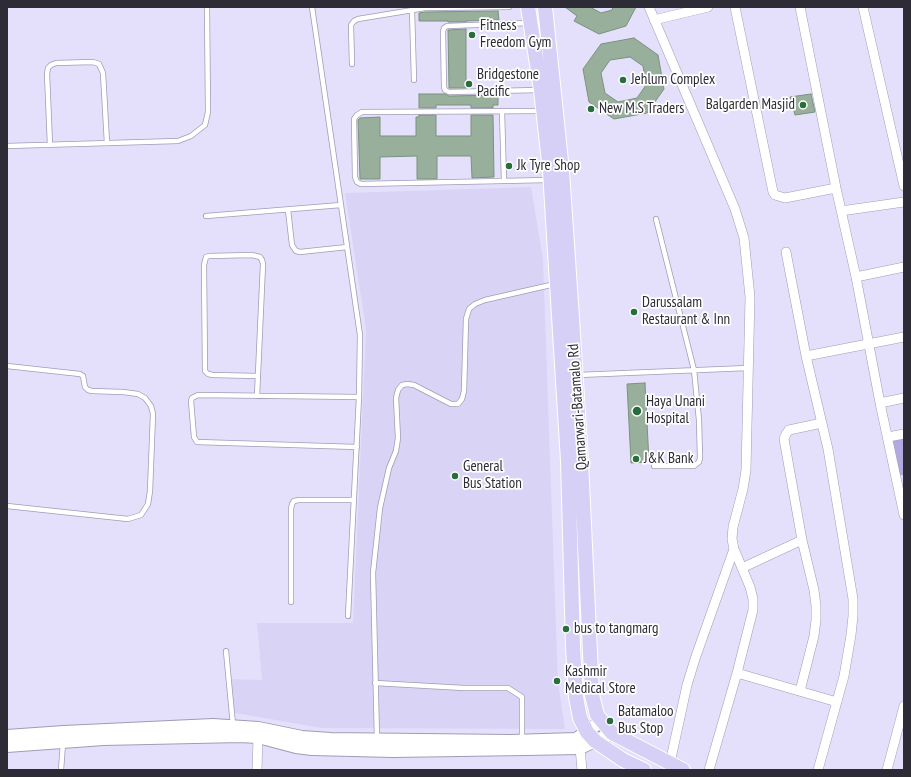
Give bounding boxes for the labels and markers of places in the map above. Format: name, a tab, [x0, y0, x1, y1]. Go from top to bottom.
place label: Fitness Freedom Gym	[480, 17, 551, 52]
marker: Fitness Freedom Gym	[467, 30, 477, 40]
place label: Bridgestone Pacific	[477, 66, 539, 101]
place label: Jehlum Complex	[631, 71, 715, 89]
marker: Jehlum Complex	[618, 75, 628, 85]
marker: Bridgestone Pacific	[464, 79, 474, 89]
place label: Balgarden Masjid	[706, 96, 795, 114]
place label: New M.S Traders	[599, 100, 684, 118]
marker: Balgarden Masjid	[798, 100, 808, 110]
marker: New M.S Traders	[586, 104, 596, 114]
place label: Jk Tyre Shop	[517, 157, 580, 175]
marker: Jk Tyre Shop	[504, 161, 514, 171]
place label: Darussalam Restaurant & Inn	[642, 294, 730, 329]
marker: Darussalam Restaurant & Inn	[629, 307, 639, 317]
place label: Haya Unani Hospital	[646, 393, 705, 428]
marker: Haya Unani Hospital	[631, 405, 643, 417]
place label: J&K Bank	[644, 450, 693, 468]
marker: J&K Bank	[631, 454, 641, 464]
place label: General Bus Station	[463, 458, 522, 493]
marker: General Bus Station	[450, 471, 460, 481]
place label: bus to tangmarg	[574, 620, 658, 638]
marker: bus to tangmarg	[561, 624, 571, 634]
place label: Kashmir Medical Store	[565, 663, 636, 698]
marker: Kashmir Medical Store	[552, 676, 562, 686]
place label: Batamaloo Bus Stop	[618, 703, 673, 738]
marker: Batamaloo Bus Stop	[605, 716, 615, 726]

